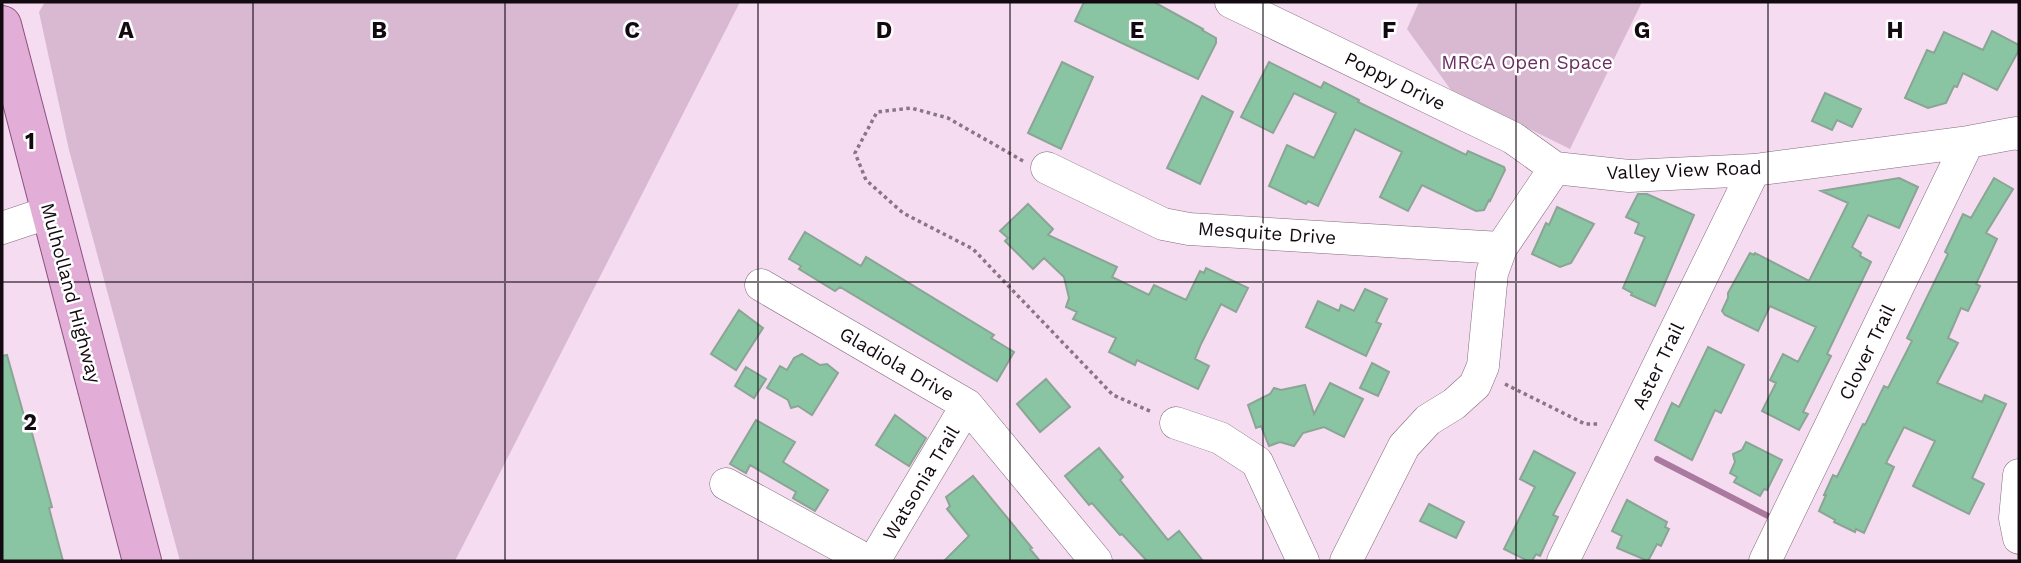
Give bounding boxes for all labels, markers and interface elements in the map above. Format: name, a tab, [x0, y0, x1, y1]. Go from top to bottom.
text: A	[118, 17, 134, 44]
text: B	[371, 17, 387, 44]
text: C	[624, 17, 640, 44]
text: D	[876, 17, 892, 44]
text: E	[1130, 17, 1144, 44]
text: F	[1382, 17, 1396, 44]
text: G	[1634, 17, 1650, 44]
text: H	[1886, 17, 1904, 44]
street label: Poppy Drive	[1341, 47, 1449, 115]
park label: MRCA Open Space	[1441, 51, 1613, 74]
text: 1	[25, 128, 35, 155]
street label: Valley View Road	[1606, 156, 1762, 184]
street label: Mulholland Highway	[36, 200, 106, 386]
street label: Mesquite Drive	[1197, 217, 1337, 249]
street label: Clover Trail	[1834, 300, 1900, 404]
street label: Aster Trail	[1627, 319, 1689, 413]
street label: Gladiola Drive	[836, 322, 958, 406]
text: 2	[23, 409, 37, 436]
street label: Watsonia Trail	[878, 421, 964, 544]

